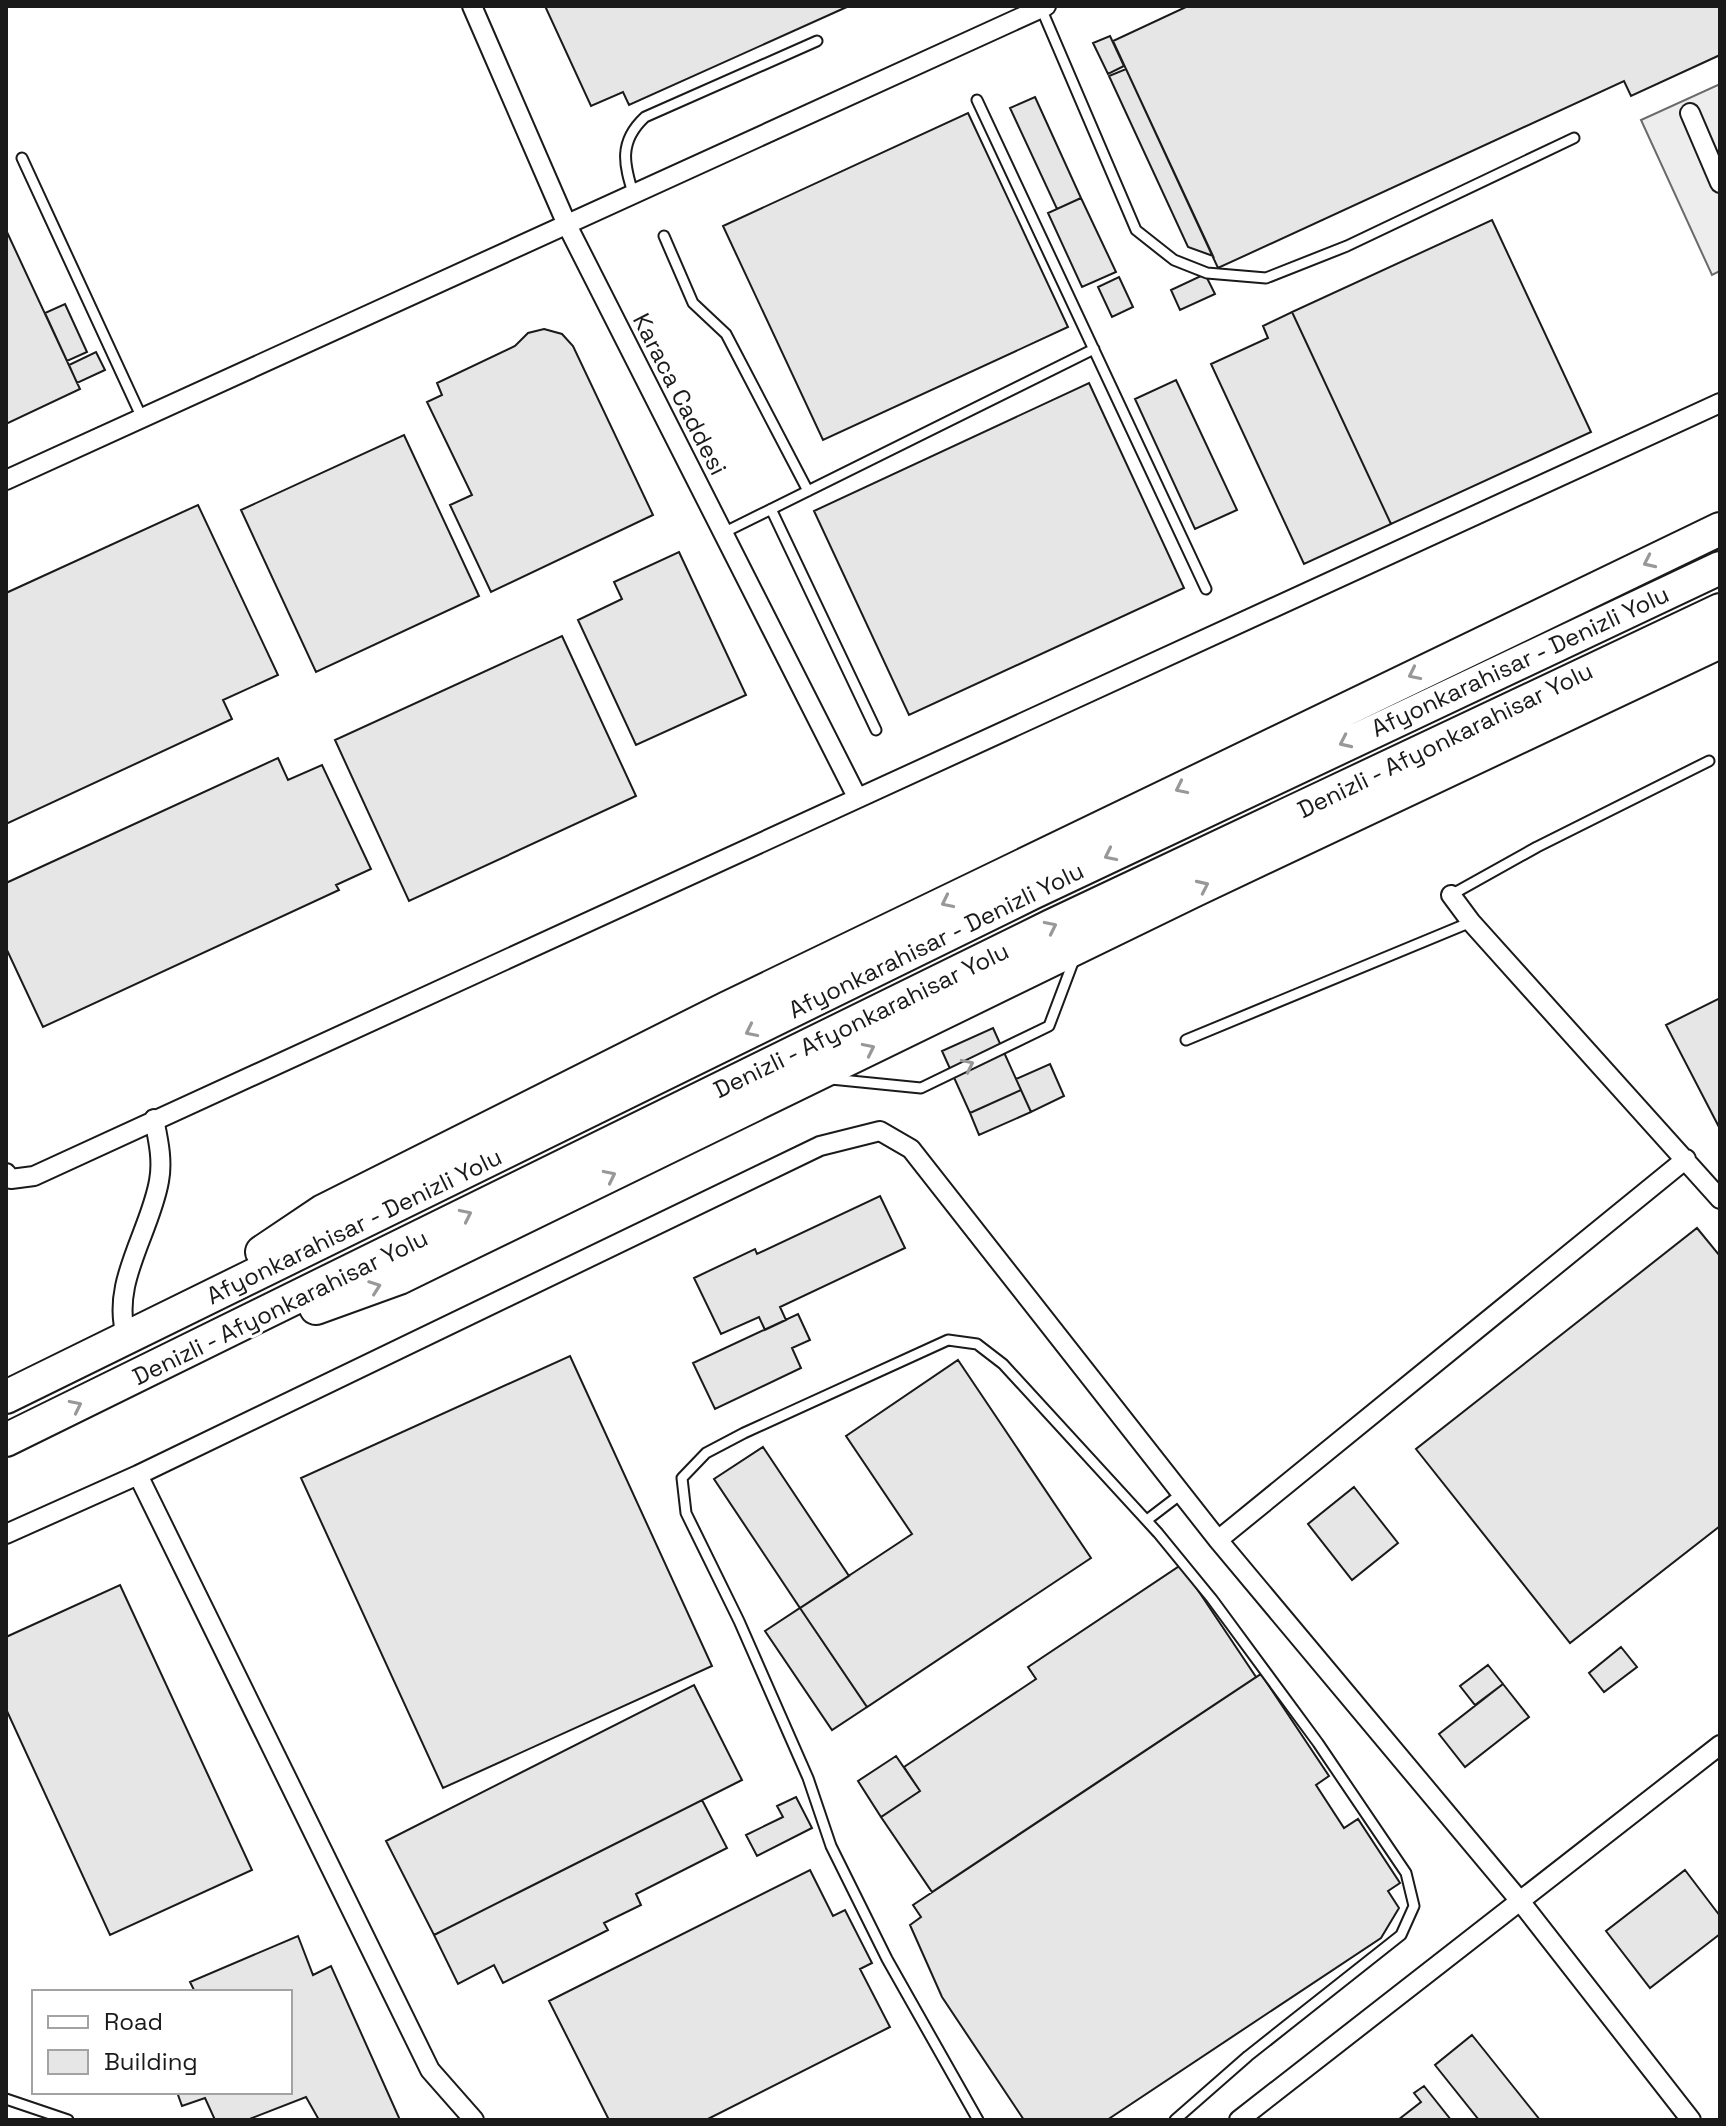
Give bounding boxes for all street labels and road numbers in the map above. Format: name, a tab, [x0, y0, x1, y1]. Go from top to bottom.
street label: Karaca Caddesi	[626, 308, 734, 480]
street label: Afyonkarahisar - Denizli Yolu	[1366, 578, 1674, 744]
street label: Denizli - Afyonkarahisar Yolu	[1292, 655, 1598, 825]
street label: Afyonkarahisar - Denizli Yolu	[783, 855, 1089, 1025]
street label: Denizli - Afyonkarahisar Yolu	[708, 935, 1014, 1105]
street label: Afyonkarahisar - Denizli Yolu	[201, 1141, 507, 1311]
street label: Denizli - Afyonkarahisar Yolu	[127, 1222, 433, 1392]

